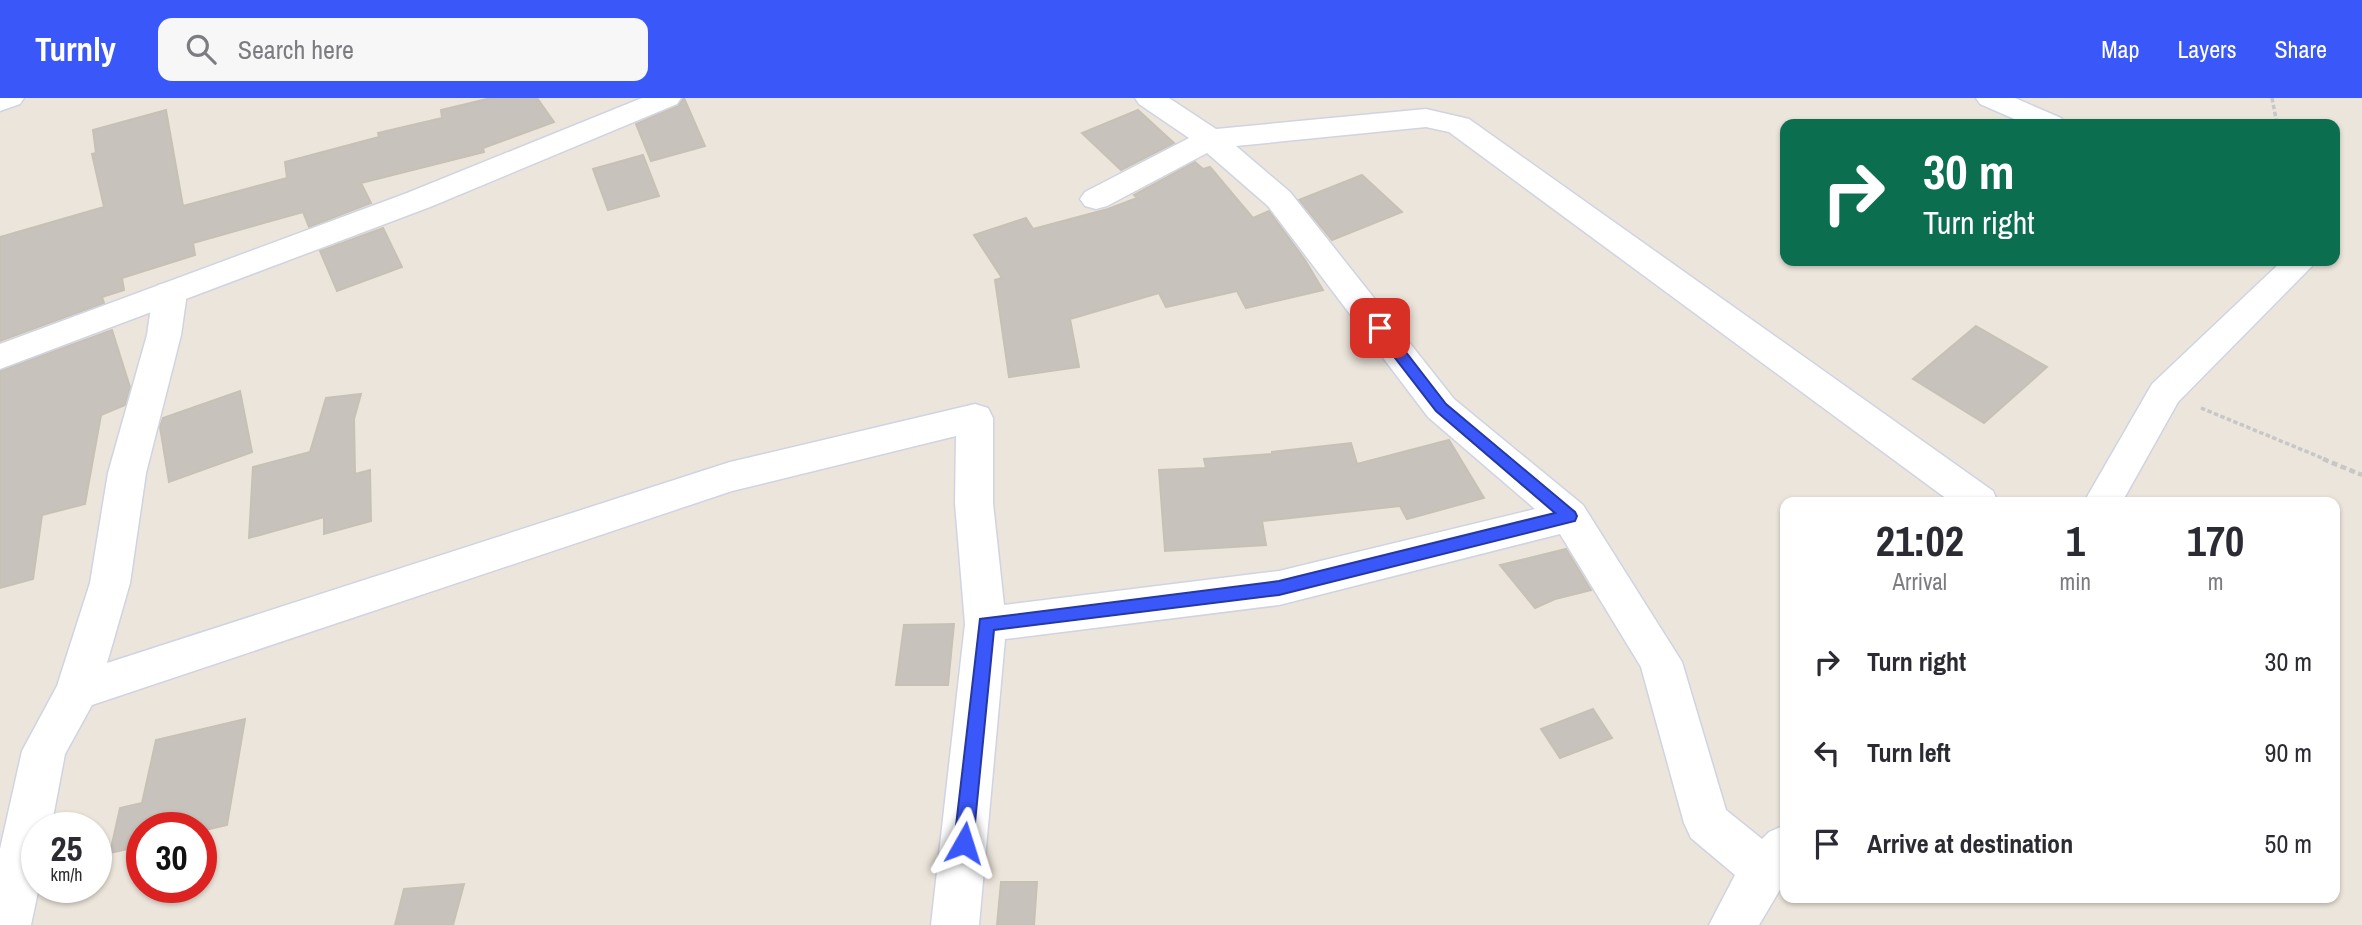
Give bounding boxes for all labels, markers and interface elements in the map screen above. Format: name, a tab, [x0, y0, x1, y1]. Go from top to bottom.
search box	[158, 18, 648, 81]
text: Turnly	[35, 27, 116, 71]
icon: search	[182, 30, 220, 68]
text: Search here	[238, 32, 354, 67]
text: Map	[2101, 33, 2139, 65]
text: Layers	[2177, 33, 2236, 65]
text: Share	[2274, 33, 2327, 65]
text: 30 m	[1923, 138, 2015, 204]
icon: right	[1808, 147, 1899, 238]
text: Turn right	[1923, 201, 2035, 244]
pin	[1350, 298, 1410, 358]
icon: arrive	[1361, 309, 1399, 347]
text: 21:02	[1876, 513, 1964, 569]
text: 1	[2066, 513, 2085, 569]
text: 170	[2187, 513, 2244, 569]
text: Arrival	[1893, 566, 1947, 597]
text: min	[2060, 566, 2091, 597]
text: m	[2208, 566, 2223, 597]
icon: right	[1808, 643, 1846, 681]
text: Turn right	[1867, 644, 1966, 679]
text: 30 m	[2265, 644, 2312, 679]
icon: left	[1808, 734, 1846, 772]
text: Turn left	[1867, 735, 1951, 770]
text: 90 m	[2265, 735, 2312, 770]
position arrow	[927, 806, 1001, 880]
speed limit sign: 30	[126, 812, 217, 903]
text: 25	[51, 825, 82, 872]
icon: arrive	[1808, 825, 1846, 863]
text: Arrive at destination	[1867, 826, 2073, 861]
text: 50 m	[2265, 826, 2312, 861]
text: km/h	[51, 862, 83, 887]

